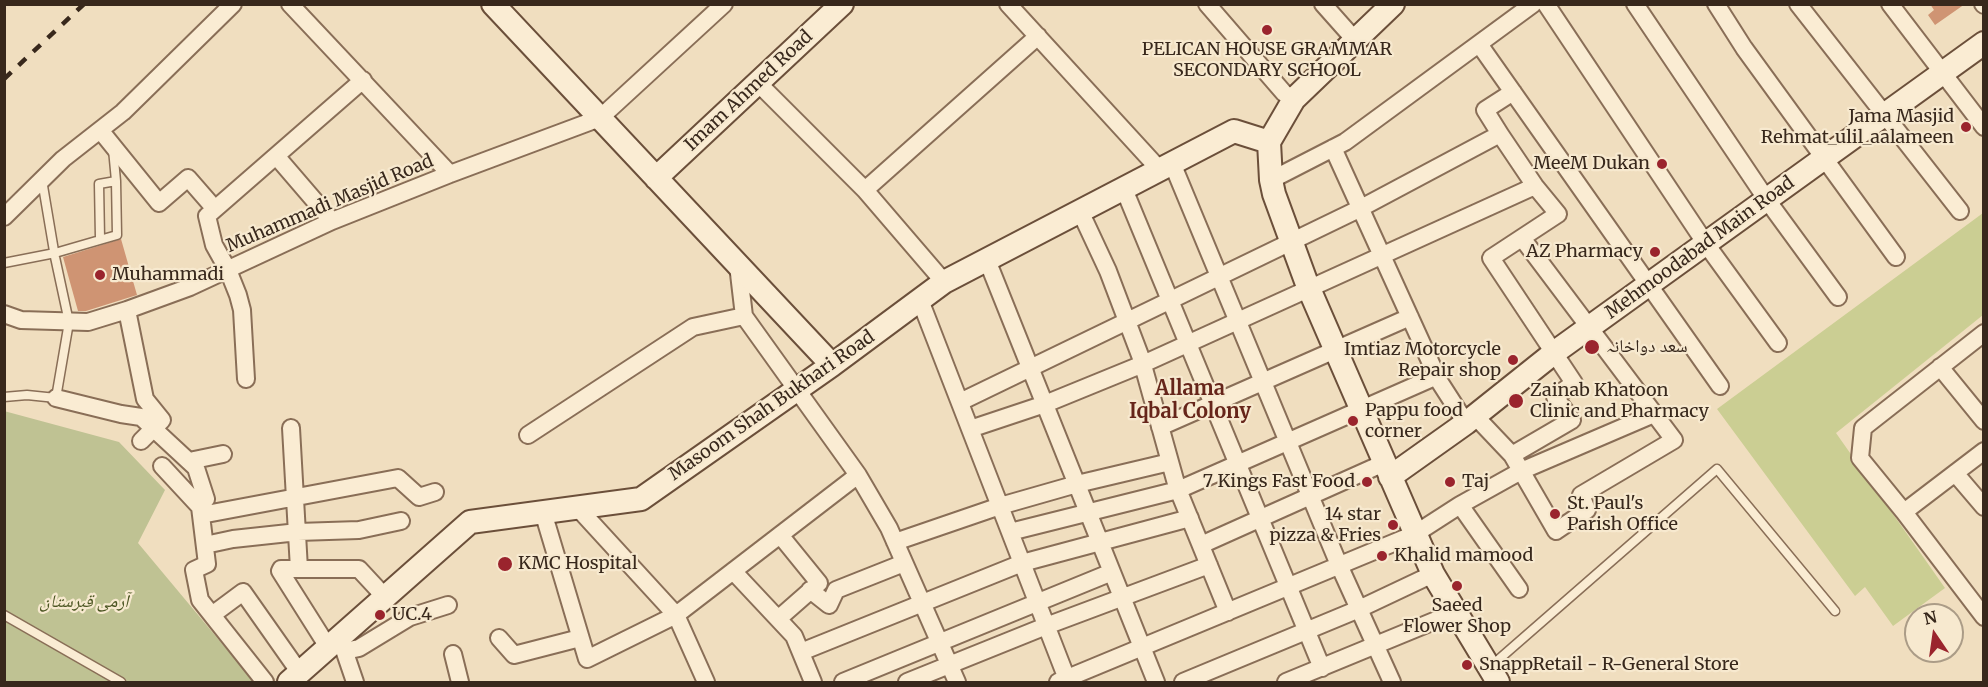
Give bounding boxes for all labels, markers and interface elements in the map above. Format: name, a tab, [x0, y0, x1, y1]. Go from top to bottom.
marker: PELICAN HOUSE GRAMMAR SECONDARY SCHOOL	[1260, 23, 1274, 37]
street label: Imam Ahmed Road	[681, 26, 817, 156]
place label: PELICAN HOUSE GRAMMAR SECONDARY SCHOOL	[1142, 39, 1392, 82]
place label: Jama Masjid Rehmat_ulil_aalameen	[1761, 106, 1954, 148]
marker: Jama Masjid Rehmat_ulil_aalameen	[1959, 120, 1973, 134]
street label: Muhammadi Masjid Road	[223, 151, 437, 257]
place label: MeeM Dukan	[1533, 153, 1650, 175]
marker: MeeM Dukan	[1655, 157, 1669, 171]
street label: Mehmoodabad Main Road	[1601, 172, 1799, 324]
place label: AZ Pharmacy	[1526, 241, 1643, 263]
marker: AZ Pharmacy	[1648, 245, 1662, 259]
place label: Muhammadi	[112, 264, 224, 286]
marker: Muhammadi	[93, 268, 107, 282]
street label: Masoom Shah Bukhari Road	[665, 327, 879, 485]
place label: سعد دواخانہ	[1606, 336, 1688, 358]
marker: سعد دواخانہ	[1583, 338, 1601, 356]
place label: Imtiaz Motorcycle Repair shop	[1344, 339, 1501, 382]
marker: Imtiaz Motorcycle Repair shop	[1506, 353, 1520, 367]
district label: Allama Iqbal Colony	[1129, 377, 1251, 424]
place label: Zainab Khatoon Clinic and Pharmacy	[1530, 380, 1709, 422]
marker: Zainab Khatoon Clinic and Pharmacy	[1507, 392, 1525, 410]
place label: Pappu food corner	[1365, 400, 1463, 442]
marker: Pappu food corner	[1346, 414, 1360, 428]
place label: 7 Kings Fast Food	[1203, 471, 1355, 493]
place label: Taj	[1462, 471, 1489, 493]
marker: 7 Kings Fast Food	[1360, 475, 1374, 489]
marker: Taj	[1443, 475, 1457, 489]
place label: St. Paul's Parish Office	[1567, 493, 1678, 536]
place label: 14 star pizza & Fries	[1270, 504, 1381, 546]
marker: St. Paul's Parish Office	[1548, 507, 1562, 521]
marker: 14 star pizza & Fries	[1386, 518, 1400, 532]
place label: Khalid mamood	[1394, 545, 1533, 567]
marker: Khalid mamood	[1375, 549, 1389, 563]
place label: KMC Hospital	[518, 553, 637, 575]
marker: KMC Hospital	[496, 555, 514, 573]
marker: Saeed Flower Shop	[1450, 579, 1464, 593]
park label: آرمی قبرستان	[39, 591, 129, 613]
place label: Saeed Flower Shop	[1403, 595, 1511, 638]
north arrow	[1904, 603, 1964, 663]
place label: UC.4	[392, 604, 432, 626]
text: N	[1922, 606, 1939, 629]
marker: UC.4	[373, 608, 387, 622]
place label: SnappRetail - R-General Store	[1479, 654, 1739, 676]
marker: SnappRetail - R-General Store	[1460, 658, 1474, 672]

